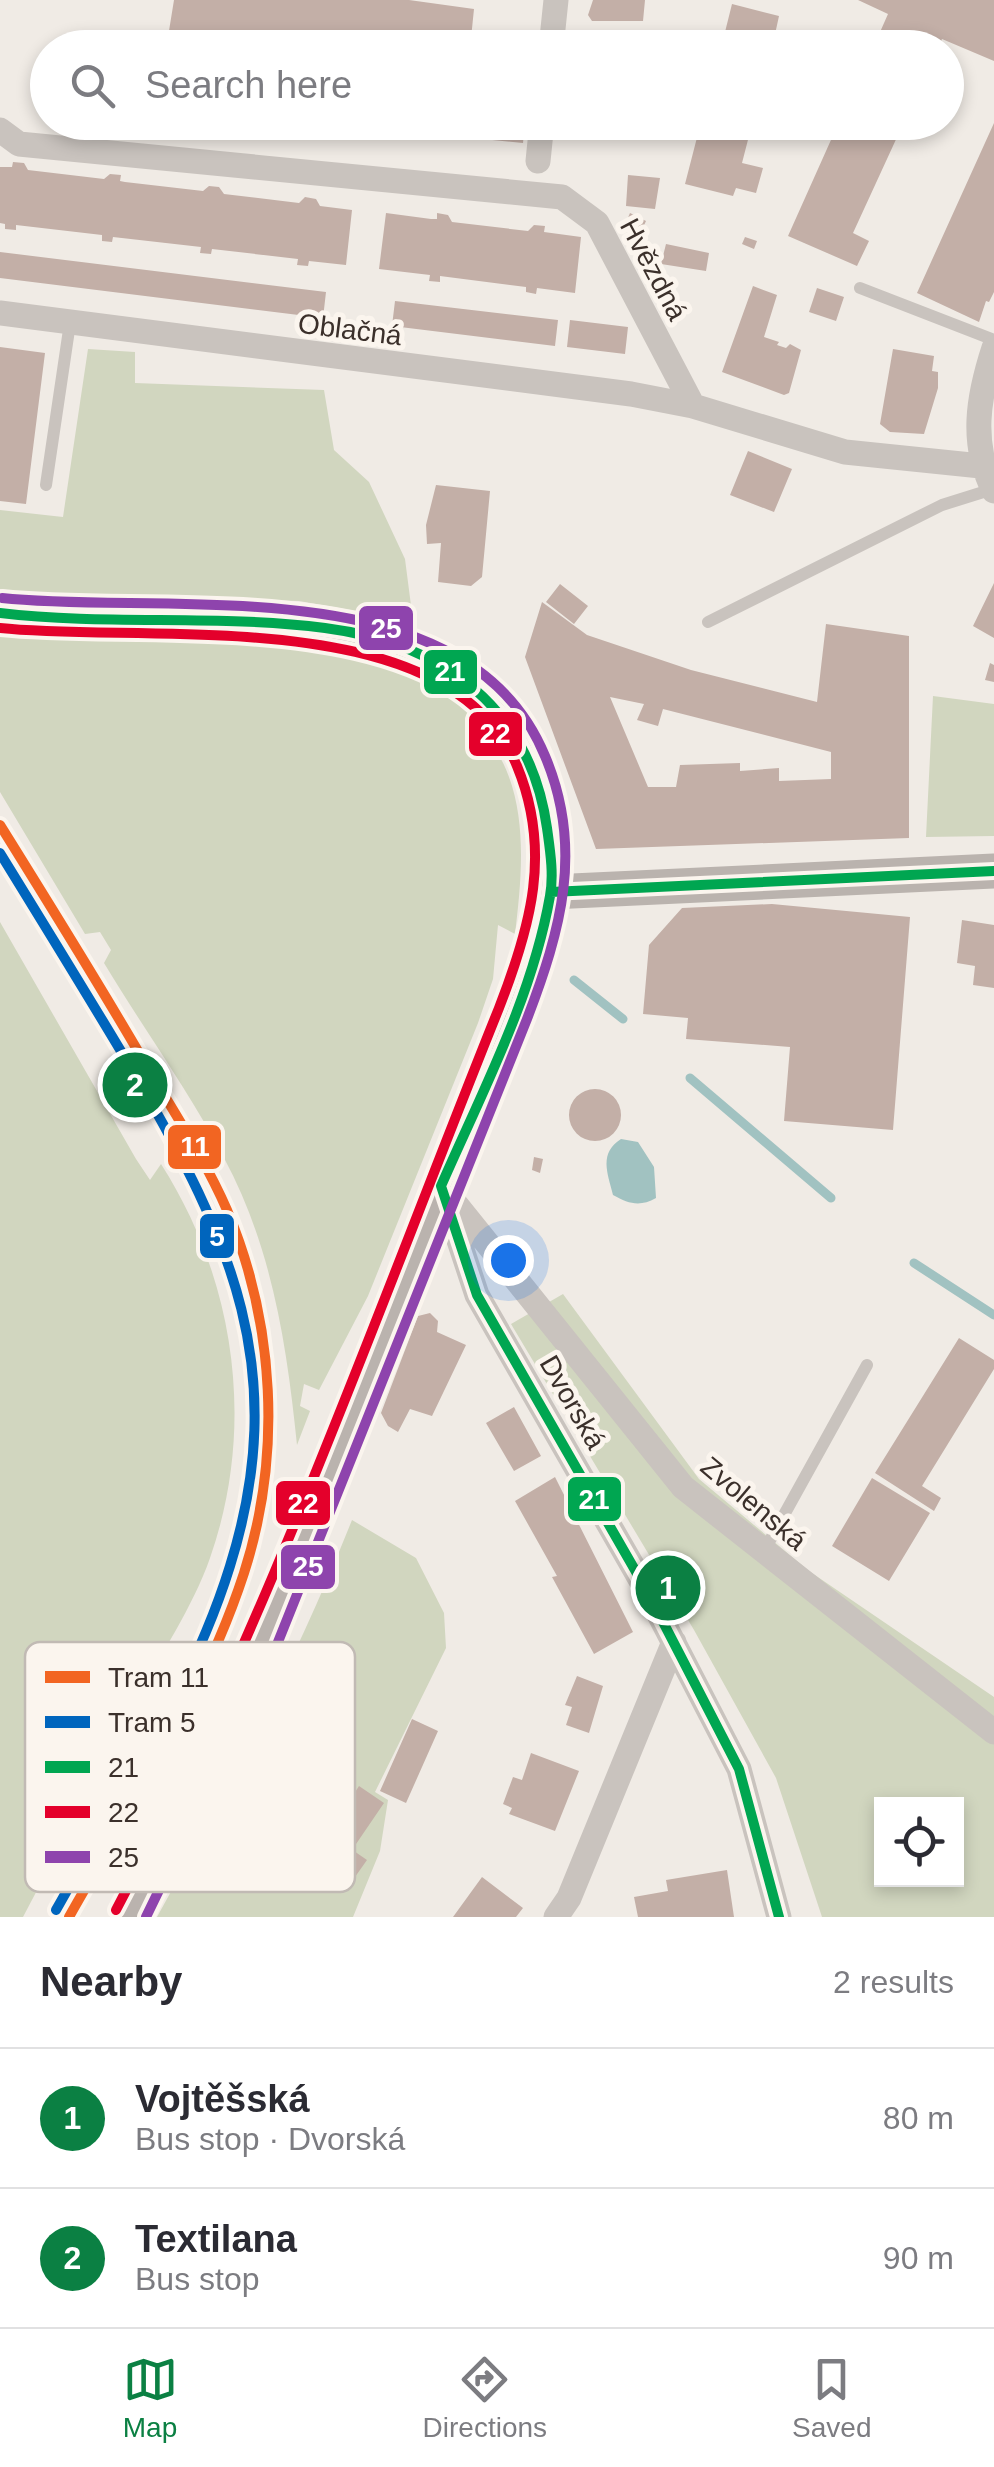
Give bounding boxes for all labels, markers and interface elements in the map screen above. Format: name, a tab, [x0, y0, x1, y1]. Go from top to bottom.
search box	[30, 30, 964, 140]
icon: search	[65, 58, 120, 113]
text: Search here	[145, 64, 352, 106]
street label: Hvězdná	[614, 213, 693, 326]
street label: Oblačná	[296, 308, 404, 351]
line badge: 25	[357, 604, 415, 652]
text: 25	[370, 613, 402, 644]
line badge: 21	[422, 648, 479, 696]
text: 21	[434, 656, 466, 687]
line badge: 22	[467, 710, 524, 758]
text: 22	[479, 718, 511, 749]
pin: 2	[102, 1048, 168, 1122]
line badge: 11	[166, 1123, 223, 1171]
text: 11	[180, 1131, 210, 1162]
line badge: 5	[198, 1212, 236, 1260]
text: 5	[209, 1221, 225, 1252]
your location	[483, 1235, 534, 1286]
street label: Dvorská	[533, 1350, 612, 1455]
street label: Zvolenská	[695, 1450, 813, 1557]
line badge: 21	[566, 1475, 623, 1523]
line badge: 22	[274, 1479, 332, 1527]
text: 21	[578, 1484, 610, 1515]
text: 22	[287, 1488, 319, 1519]
line badge: 25	[279, 1543, 337, 1591]
pin: 1	[636, 1550, 700, 1626]
text: 25	[292, 1551, 324, 1582]
legend	[25, 1642, 355, 1892]
text: Tram 11	[108, 1662, 209, 1693]
text: Tram 5	[108, 1707, 196, 1738]
text: 21	[108, 1752, 139, 1783]
text: 22	[108, 1797, 139, 1828]
map controls	[874, 1797, 964, 1887]
button: locate	[874, 1797, 964, 1887]
text: 25	[108, 1842, 139, 1873]
text: Nearby	[40, 1958, 182, 2005]
text: 2 results	[833, 1964, 954, 2000]
text: Vojtěšská	[135, 2078, 310, 2120]
text: 1	[64, 2100, 81, 2136]
text: 80 m	[883, 2100, 954, 2136]
text: Bus stop · Dvorská	[135, 2121, 405, 2157]
text: Textilana	[135, 2218, 297, 2260]
text: 2	[64, 2240, 81, 2276]
text: 90 m	[883, 2240, 954, 2276]
text: Bus stop	[135, 2261, 260, 2297]
tab: Map	[123, 2352, 178, 2444]
tab: Directions	[423, 2352, 547, 2444]
tab: Saved	[792, 2352, 871, 2444]

